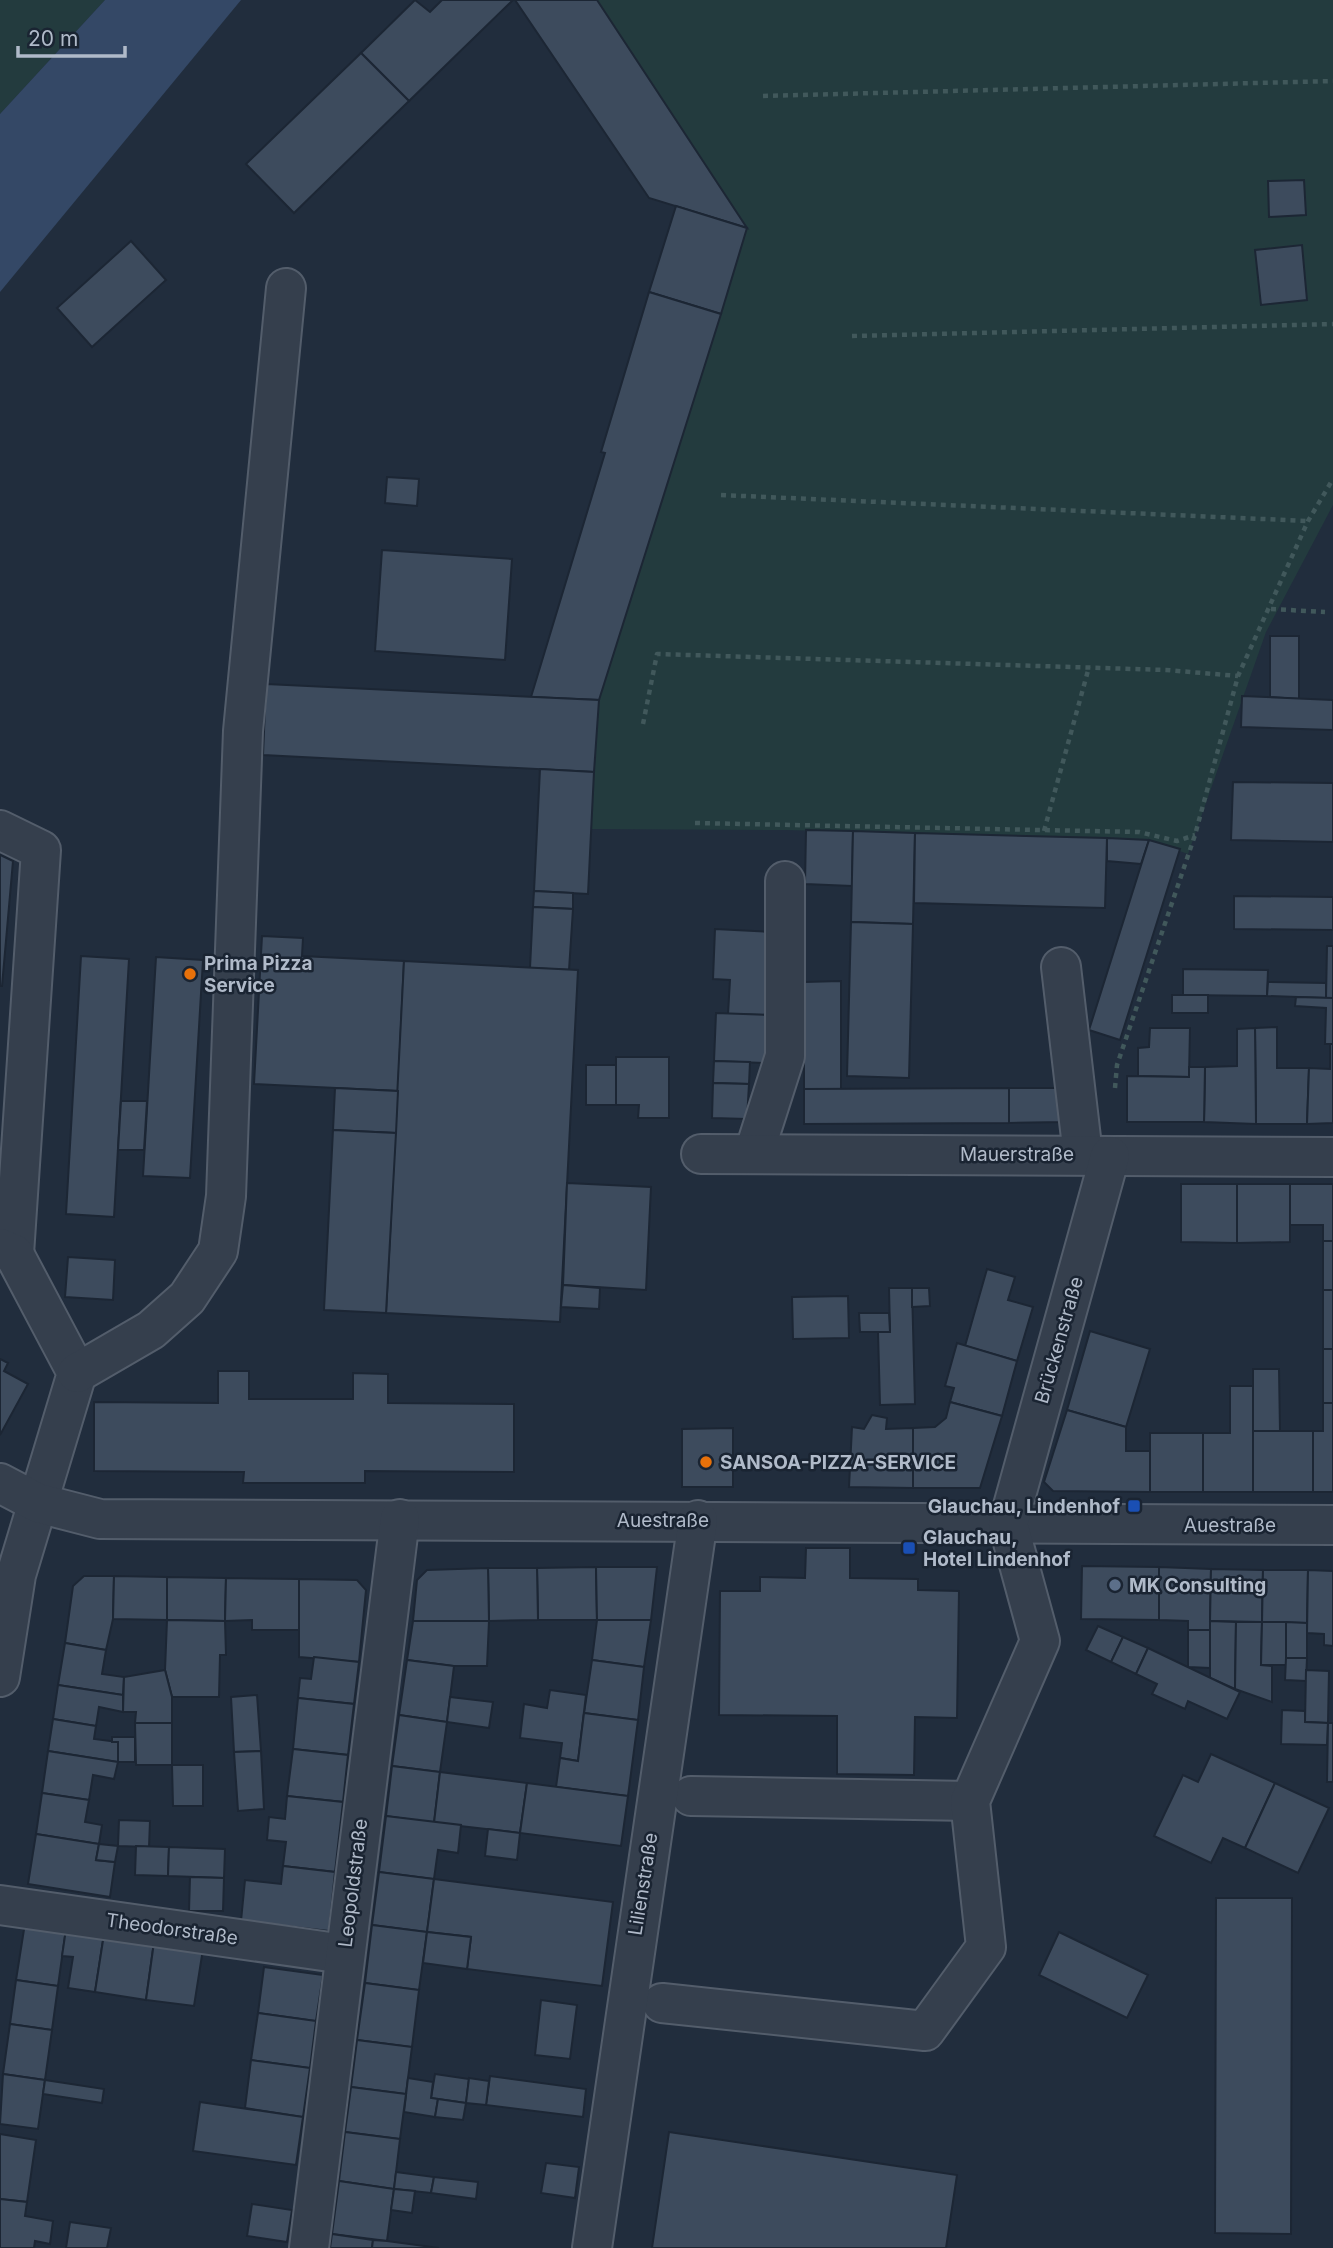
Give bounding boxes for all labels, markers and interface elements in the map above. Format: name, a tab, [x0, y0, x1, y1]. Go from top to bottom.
scale bar	[18, 14, 124, 58]
text: 20 m	[28, 26, 78, 51]
place label: Prima Pizza Service	[204, 952, 312, 997]
marker: Prima Pizza Service	[182, 966, 198, 982]
street label: Mauerstraße	[960, 1143, 1074, 1166]
street label: Brückenstraße	[1030, 1274, 1088, 1406]
place label: SANSOA-PIZZA-SERVICE	[720, 1451, 956, 1474]
marker: SANSOA-PIZZA-SERVICE	[698, 1454, 714, 1470]
place label: Glauchau, Lindenhof	[928, 1495, 1120, 1518]
marker: Glauchau, Lindenhof	[1126, 1498, 1142, 1514]
street label: Auestraße	[617, 1509, 709, 1532]
street label: Auestraße	[1184, 1514, 1276, 1537]
place label: Glauchau, Hotel Lindenhof	[923, 1526, 1071, 1571]
marker: Glauchau, Hotel Lindenhof	[901, 1540, 917, 1556]
place label: MK Consulting	[1129, 1574, 1266, 1597]
marker: MK Consulting	[1107, 1577, 1123, 1593]
street label: Leopoldstraße	[334, 1817, 372, 1949]
street label: Lilienstraße	[624, 1831, 662, 1937]
street label: Theodorstraße	[105, 1908, 239, 1950]

